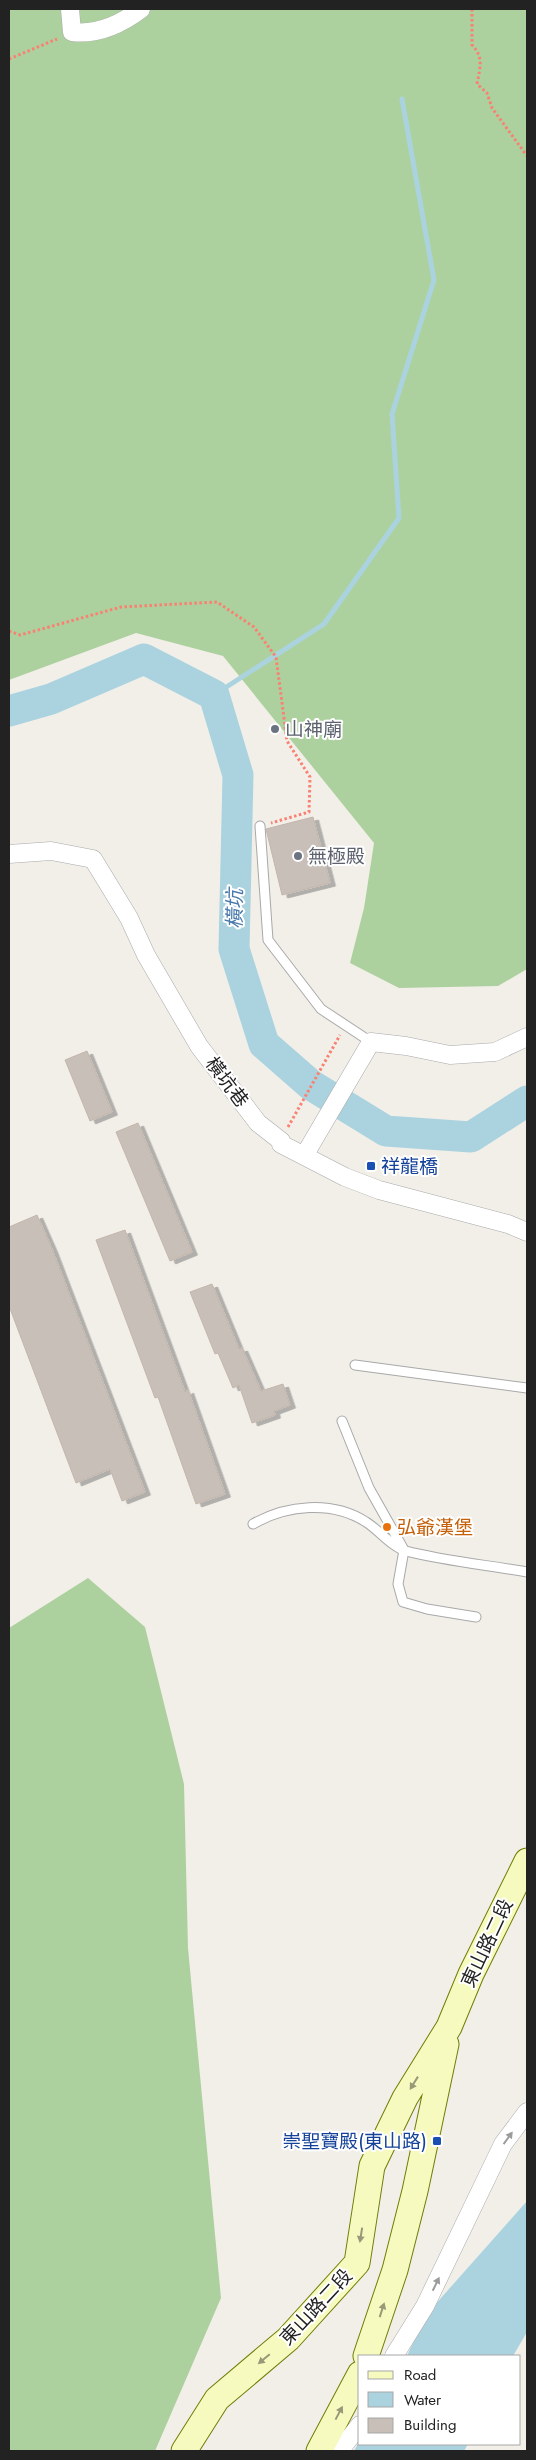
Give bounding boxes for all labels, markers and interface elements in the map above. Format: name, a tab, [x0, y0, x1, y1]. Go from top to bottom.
place label: 山神廟	[285, 716, 342, 743]
marker: 山神廟	[269, 723, 281, 735]
place label: 無極殿	[308, 843, 365, 870]
marker: 無極殿	[292, 850, 304, 862]
water label: 橫坑	[220, 886, 250, 929]
street label: 橫坑巷	[199, 1051, 255, 1113]
place label: 祥龍橋	[381, 1153, 438, 1180]
marker: 祥龍橋	[365, 1160, 377, 1172]
place label: 弘爺漢堡	[397, 1514, 473, 1541]
marker: 弘爺漢堡	[381, 1521, 393, 1533]
street label: 東山路二段	[455, 1894, 519, 1992]
one-way arrow	[409, 2077, 419, 2090]
place label: 崇聖寶殿(東山路)	[282, 2128, 427, 2155]
one-way arrow	[503, 2131, 513, 2145]
marker: 崇聖寶殿(東山路)	[431, 2135, 443, 2147]
one-way arrow	[357, 2227, 365, 2243]
street label: 東山路二段	[274, 2263, 358, 2351]
one-way arrow	[432, 2277, 440, 2291]
one-way arrow	[378, 2302, 386, 2317]
one-way arrow	[257, 2353, 270, 2364]
legend	[358, 2355, 521, 2445]
text: Road	[404, 2364, 436, 2386]
text: Water	[404, 2389, 442, 2411]
one-way arrow	[335, 2406, 343, 2420]
text: Building	[404, 2414, 456, 2436]

